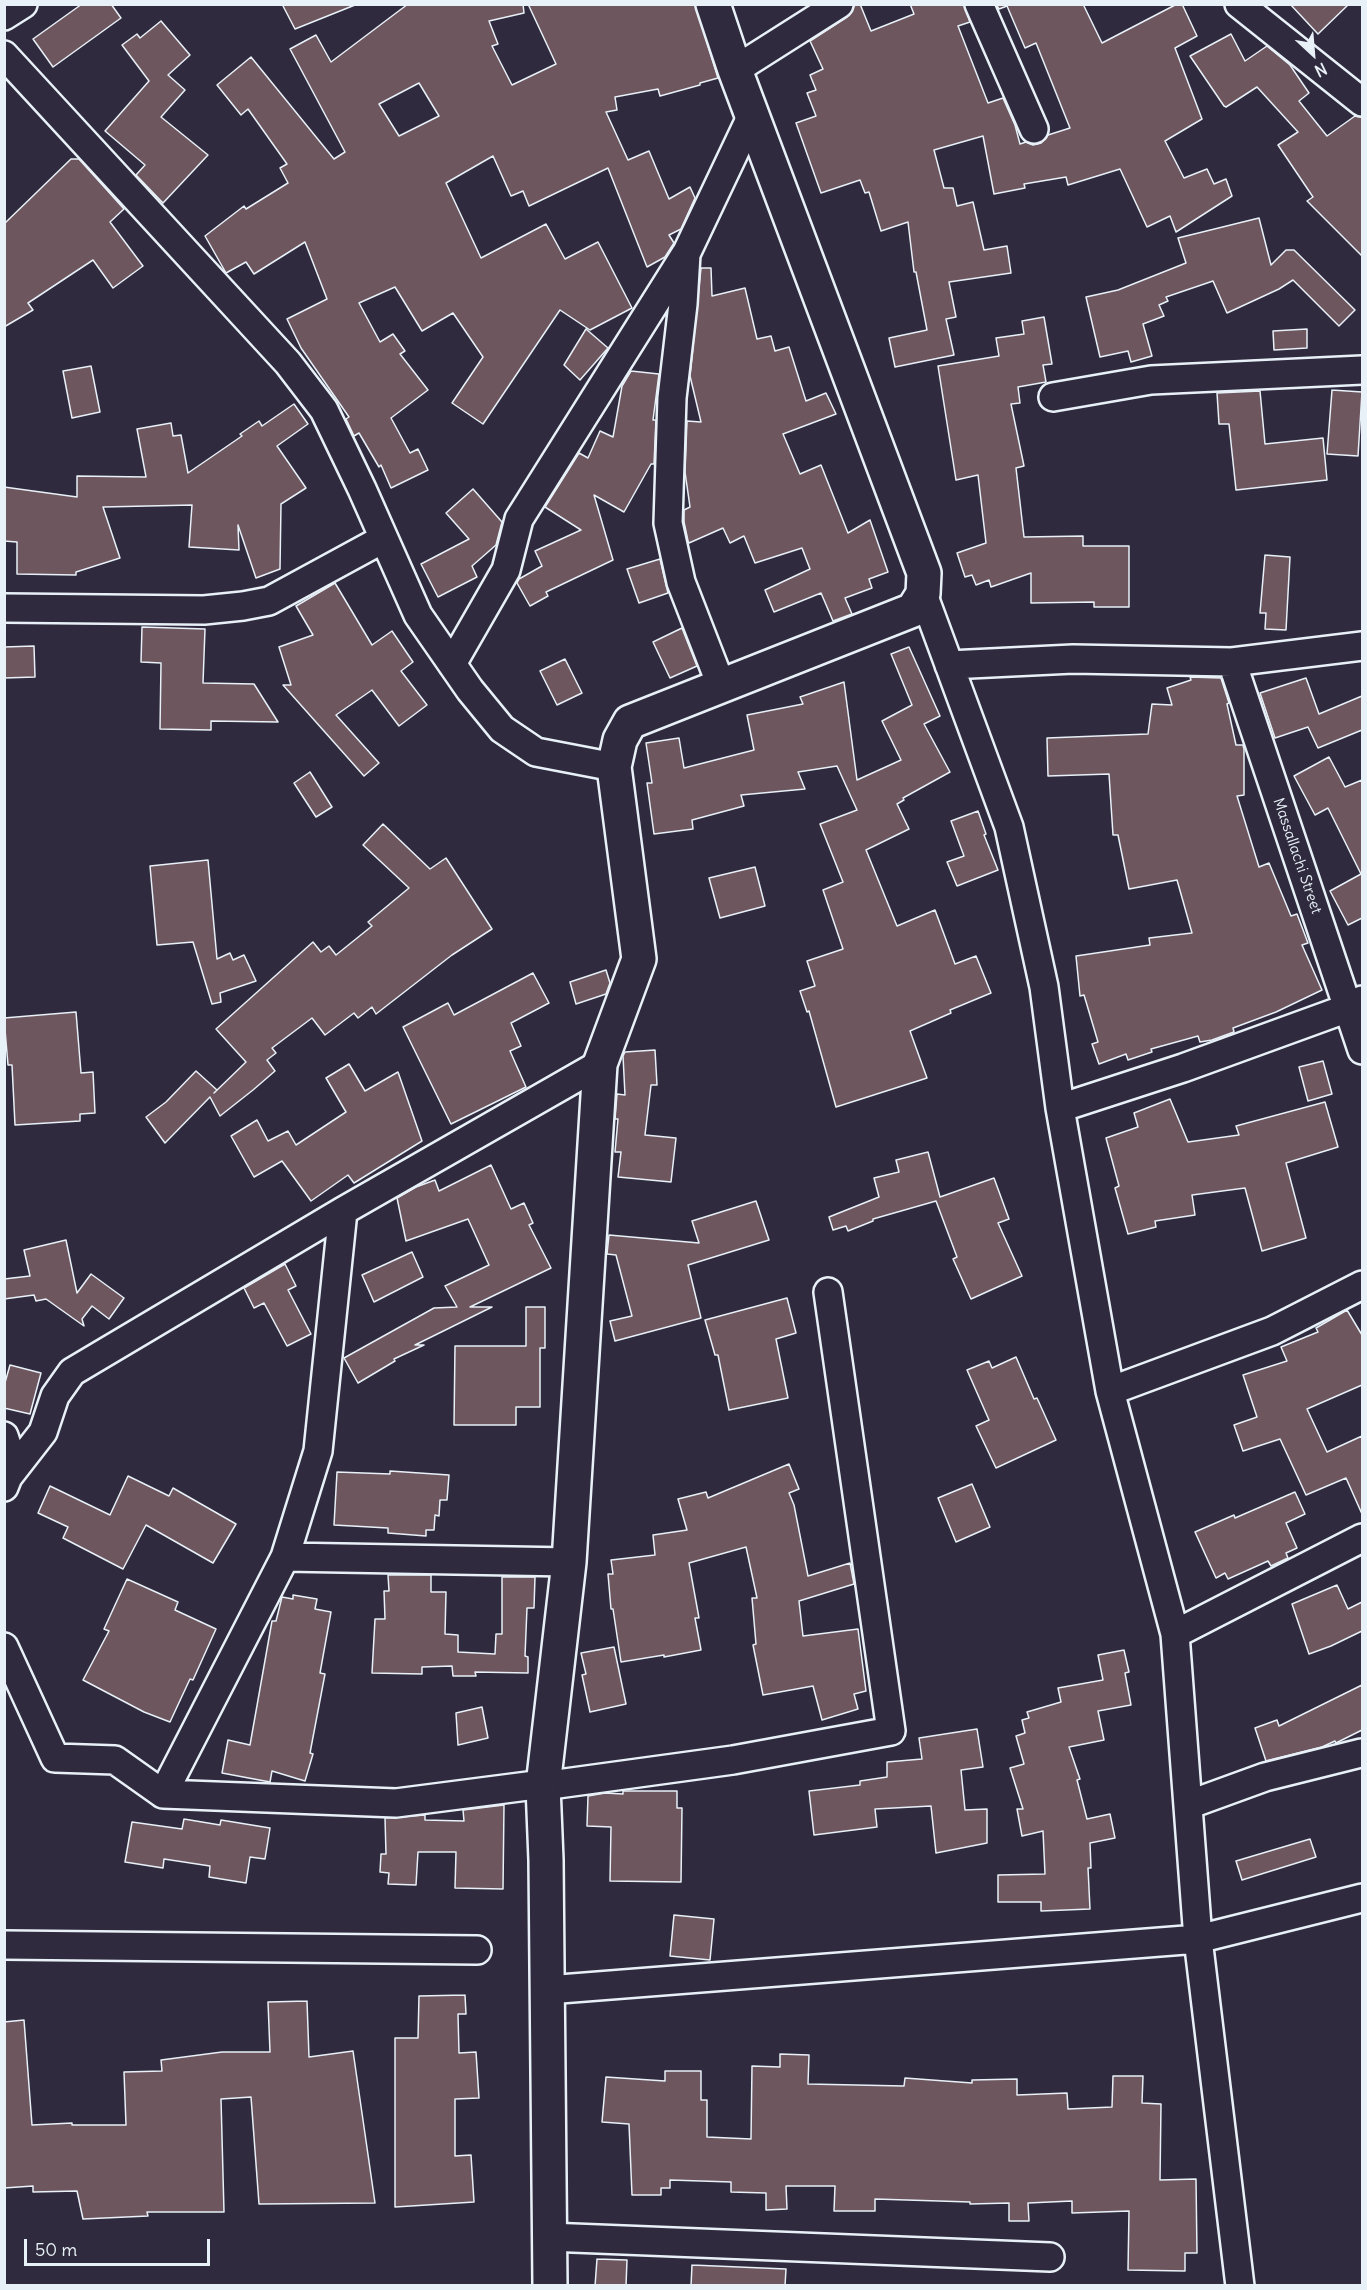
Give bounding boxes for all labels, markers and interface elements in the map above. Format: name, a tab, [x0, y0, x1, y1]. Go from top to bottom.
north arrow	[1283, 24, 1343, 84]
text: N	[1312, 59, 1330, 82]
street label: Massallachi Street	[1269, 796, 1325, 916]
scale bar	[27, 2227, 213, 2265]
text: 50 m	[35, 2238, 77, 2261]

